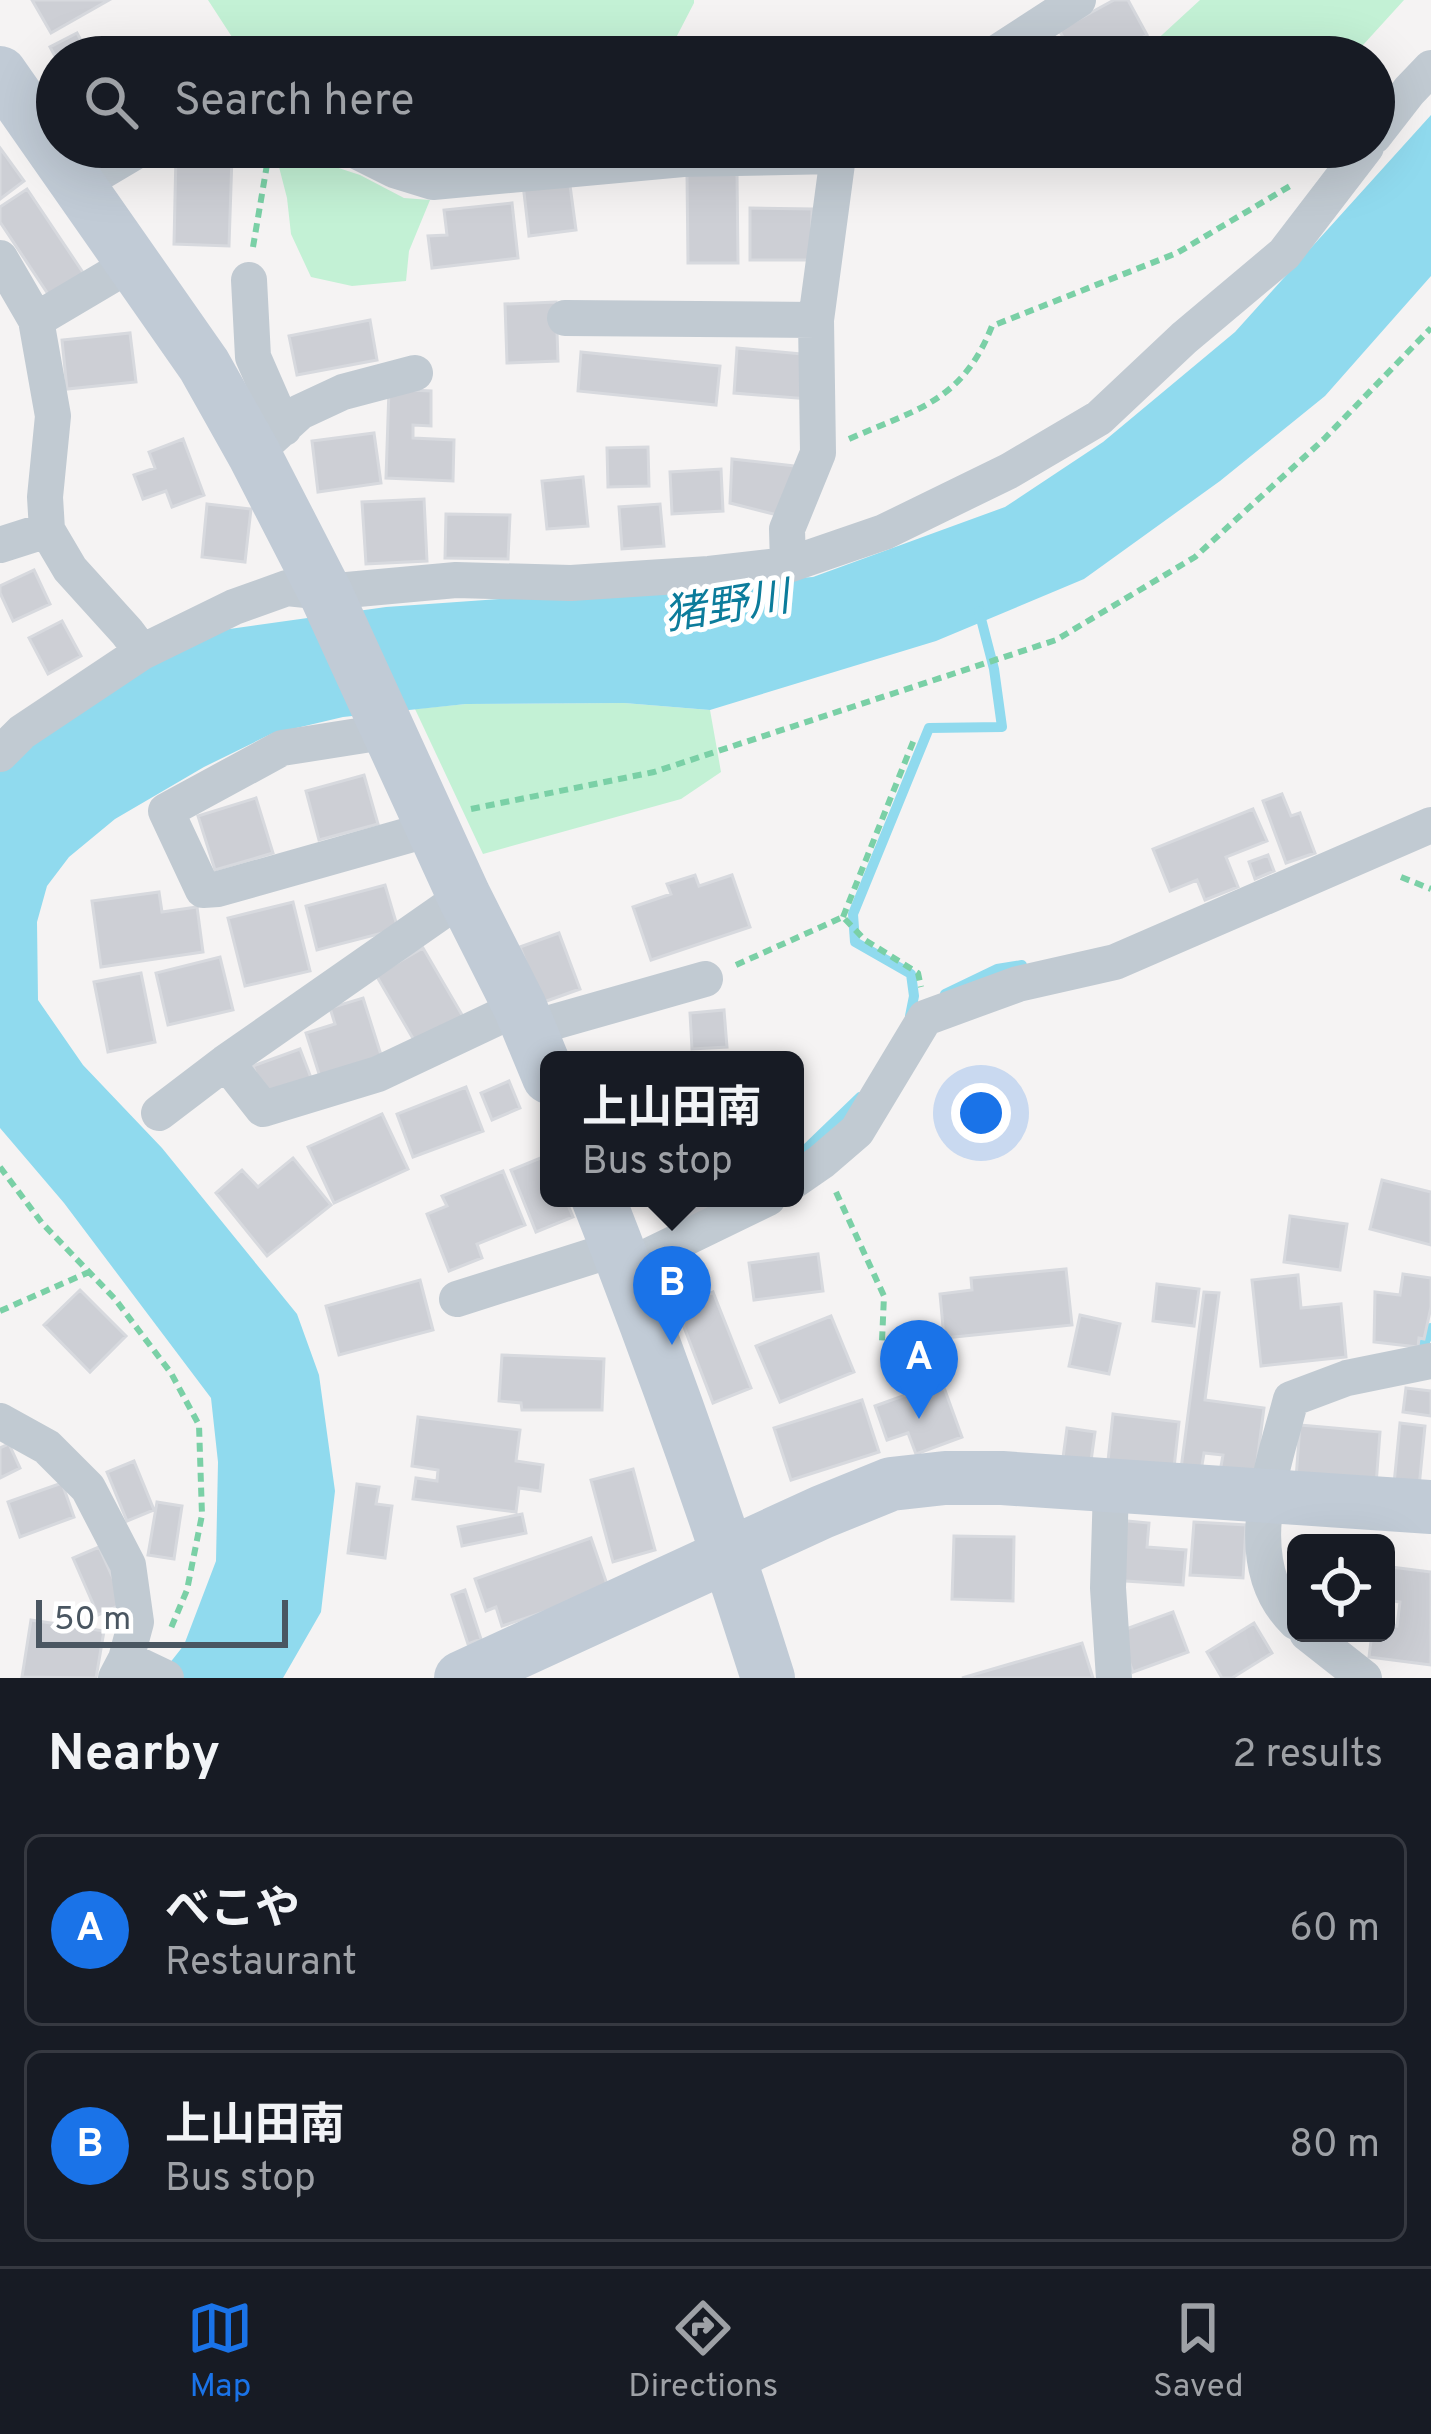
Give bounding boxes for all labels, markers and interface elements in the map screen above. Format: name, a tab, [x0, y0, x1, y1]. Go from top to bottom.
search box	[36, 36, 1395, 168]
icon: search	[78, 69, 144, 135]
text: Search here	[174, 74, 414, 131]
water label: 猪野川	[661, 572, 797, 645]
popup	[540, 1051, 804, 1207]
text: 上山田南	[582, 1082, 762, 1139]
your location	[951, 1083, 1011, 1143]
text: Bus stop	[582, 1139, 733, 1188]
pin: B	[633, 1246, 711, 1345]
pin: A	[880, 1320, 958, 1419]
map controls	[1287, 1534, 1395, 1642]
button: locate	[1287, 1534, 1395, 1642]
scale bar	[36, 1594, 288, 1647]
text: 50 m	[54, 1600, 131, 1642]
text: Nearby	[48, 1724, 220, 1789]
text: 2 results	[1232, 1732, 1383, 1781]
text: べこや	[165, 1883, 300, 1940]
text: A	[76, 1906, 104, 1955]
text: 60 m	[1289, 1906, 1380, 1955]
text: Restaurant	[165, 1940, 357, 1989]
text: 上山田南	[165, 2099, 345, 2156]
text: B	[77, 2122, 103, 2171]
text: 80 m	[1289, 2122, 1380, 2171]
text: Bus stop	[165, 2156, 316, 2205]
tab: Map	[187, 2295, 253, 2409]
tab: Directions	[628, 2295, 778, 2409]
tab: Saved	[1153, 2295, 1244, 2409]

